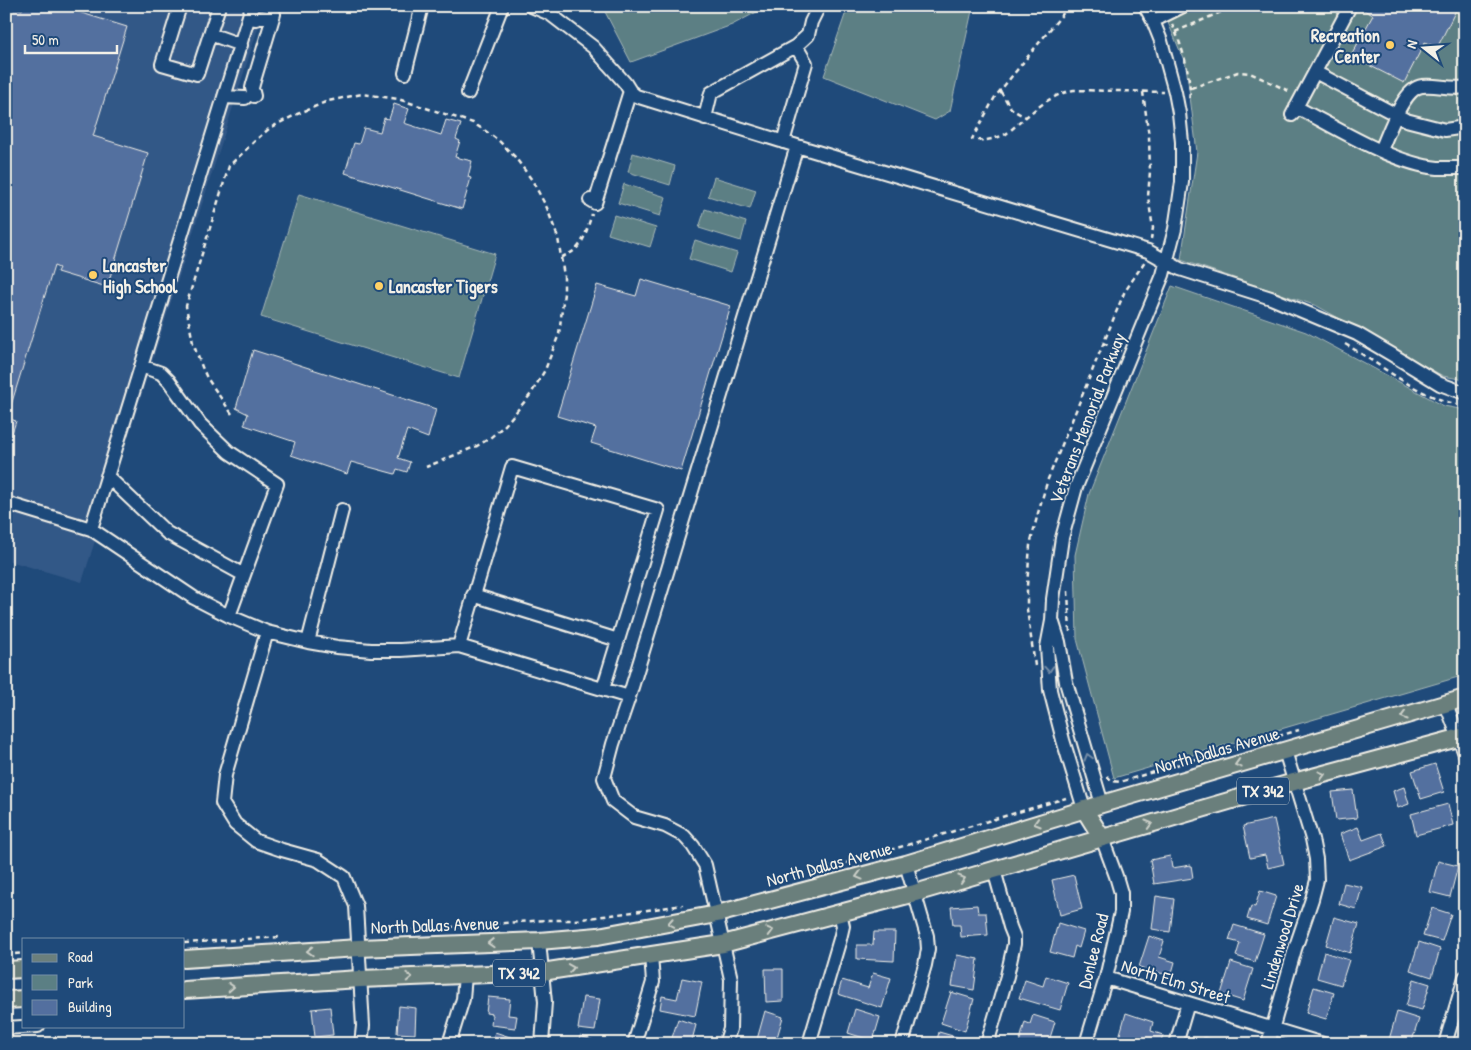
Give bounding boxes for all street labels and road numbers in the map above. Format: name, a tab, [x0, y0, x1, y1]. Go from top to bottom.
street label: Veterans Memorial Parkway	[1043, 329, 1131, 507]
street label: North Dallas Avenue	[1152, 720, 1282, 780]
road number: TX 342	[1237, 778, 1289, 804]
street label: North Dallas Avenue	[764, 835, 894, 893]
street label: Lindenwood Drive	[1254, 880, 1310, 992]
street label: North Dallas Avenue	[370, 910, 500, 940]
street label: Donlee Road	[1072, 911, 1114, 991]
street label: North Elm Street	[1118, 953, 1234, 1010]
road number: TX 342	[493, 960, 545, 986]

